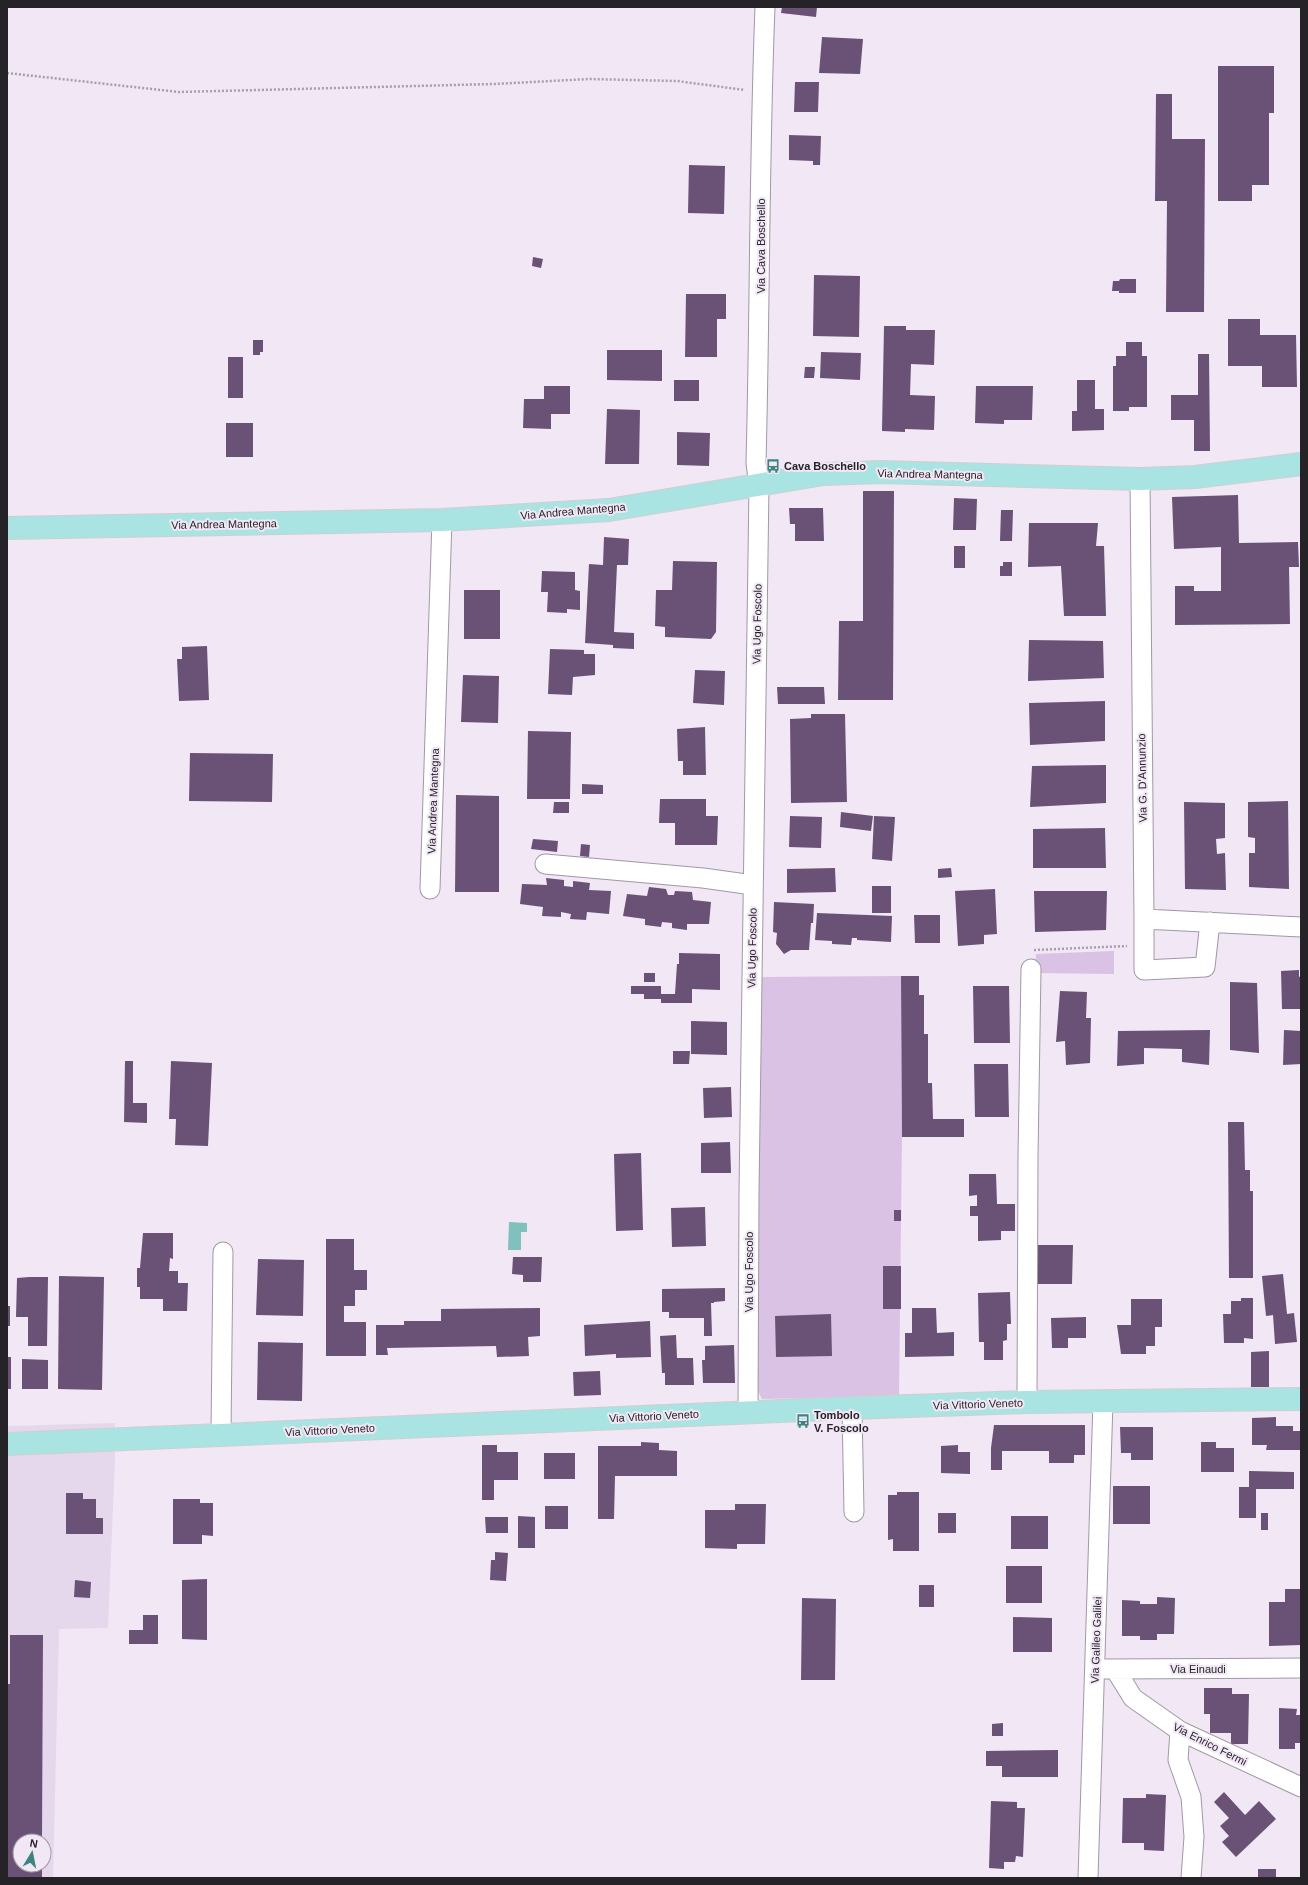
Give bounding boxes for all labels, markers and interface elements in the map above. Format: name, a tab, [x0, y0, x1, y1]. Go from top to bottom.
street label: Via Cava Boschello	[755, 198, 767, 294]
bus stop icon: Cava Boschello	[765, 458, 781, 474]
place label: Cava Boschello	[784, 460, 866, 472]
street label: Via Andrea Mantegna	[877, 467, 984, 481]
street label: Via Andrea Mantegna	[520, 500, 627, 522]
street label: Via Andrea Mantegna	[171, 517, 278, 531]
street label: Via Ugo Foscolo	[750, 584, 764, 664]
street label: Via G. D'Annunzio	[1135, 733, 1149, 823]
street label: Via Andrea Mantegna	[425, 747, 441, 854]
street label: Via Ugo Foscolo	[745, 908, 759, 988]
street label: Via Ugo Foscolo	[743, 1232, 755, 1312]
street label: Via Vittorio Veneto	[933, 1396, 1023, 1412]
street label: Via Vittorio Veneto	[609, 1408, 699, 1424]
place label: Tombolo V. Foscolo	[814, 1409, 869, 1434]
bus stop icon: Tombolo V. Foscolo	[795, 1413, 811, 1429]
street label: Via Vittorio Veneto	[285, 1422, 375, 1438]
street label: Via Galileo Galilei	[1088, 1597, 1104, 1683]
street label: Via Einaudi	[1170, 1663, 1226, 1675]
street label: Via Enrico Fermi	[1171, 1720, 1249, 1768]
north arrow	[12, 1833, 52, 1873]
text: N	[29, 1837, 39, 1850]

